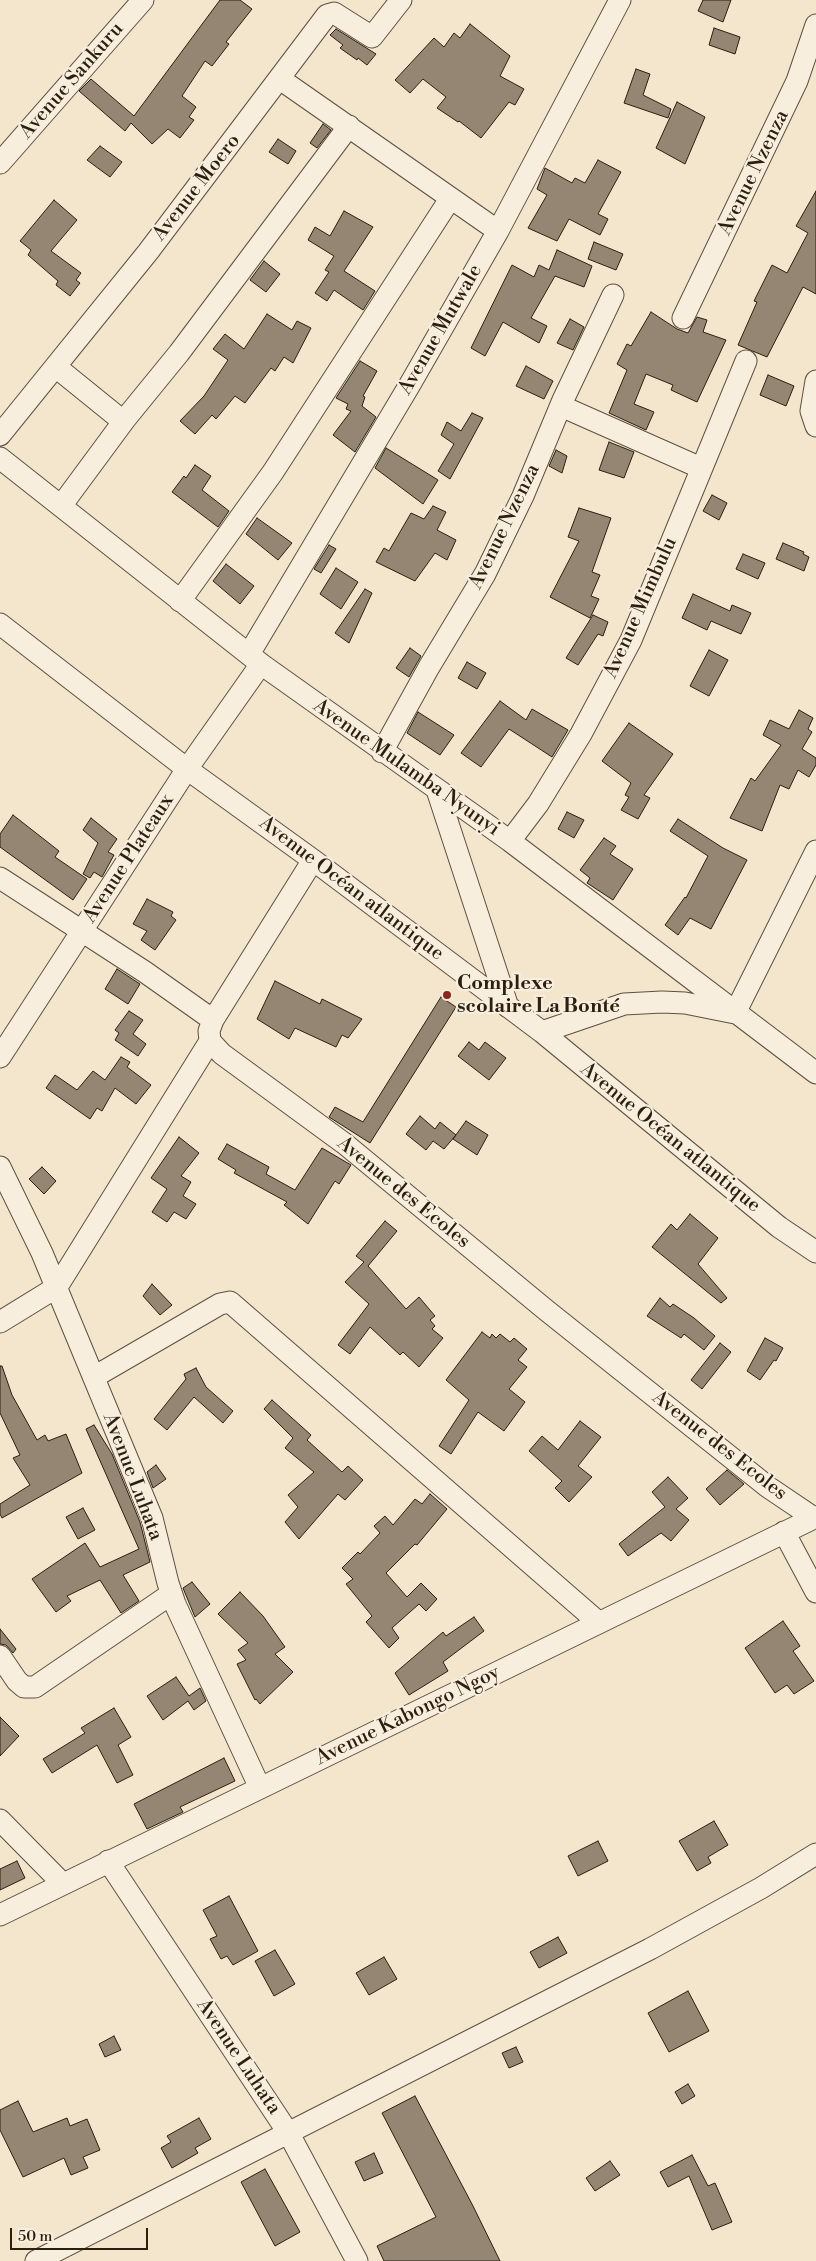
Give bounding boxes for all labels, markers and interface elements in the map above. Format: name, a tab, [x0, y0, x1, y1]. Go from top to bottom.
street label: Avenue Sankuru	[15, 18, 129, 144]
street label: Avenue Nzenza	[713, 107, 795, 239]
street label: Avenue Moero	[148, 130, 246, 246]
street label: Avenue Mutwale	[394, 261, 488, 399]
street label: Avenue Nzenza	[464, 461, 546, 593]
street label: Avenue Mimbulu	[599, 534, 683, 682]
street label: Avenue Mulamba Nyunyi	[308, 694, 504, 842]
street label: Avenue Plateaux	[79, 790, 179, 928]
street label: Avenue Océan atlantique	[254, 812, 448, 966]
place label: Complexe scolaire La Bonté	[457, 972, 620, 1019]
marker: Complexe scolaire La Bonté	[441, 989, 453, 1001]
street label: Avenue Océan atlantique	[575, 1058, 765, 1218]
street label: Avenue des Ecoles	[332, 1132, 474, 1254]
street label: Avenue des Ecoles	[647, 1386, 791, 1506]
street label: Avenue Luhata	[97, 1410, 167, 1544]
street label: Avenue Kabongo Ngoy	[312, 1661, 504, 1771]
street label: Avenue Luhata	[191, 1995, 285, 2119]
scale bar	[12, 2218, 150, 2250]
text: 50 m	[18, 2227, 52, 2246]

